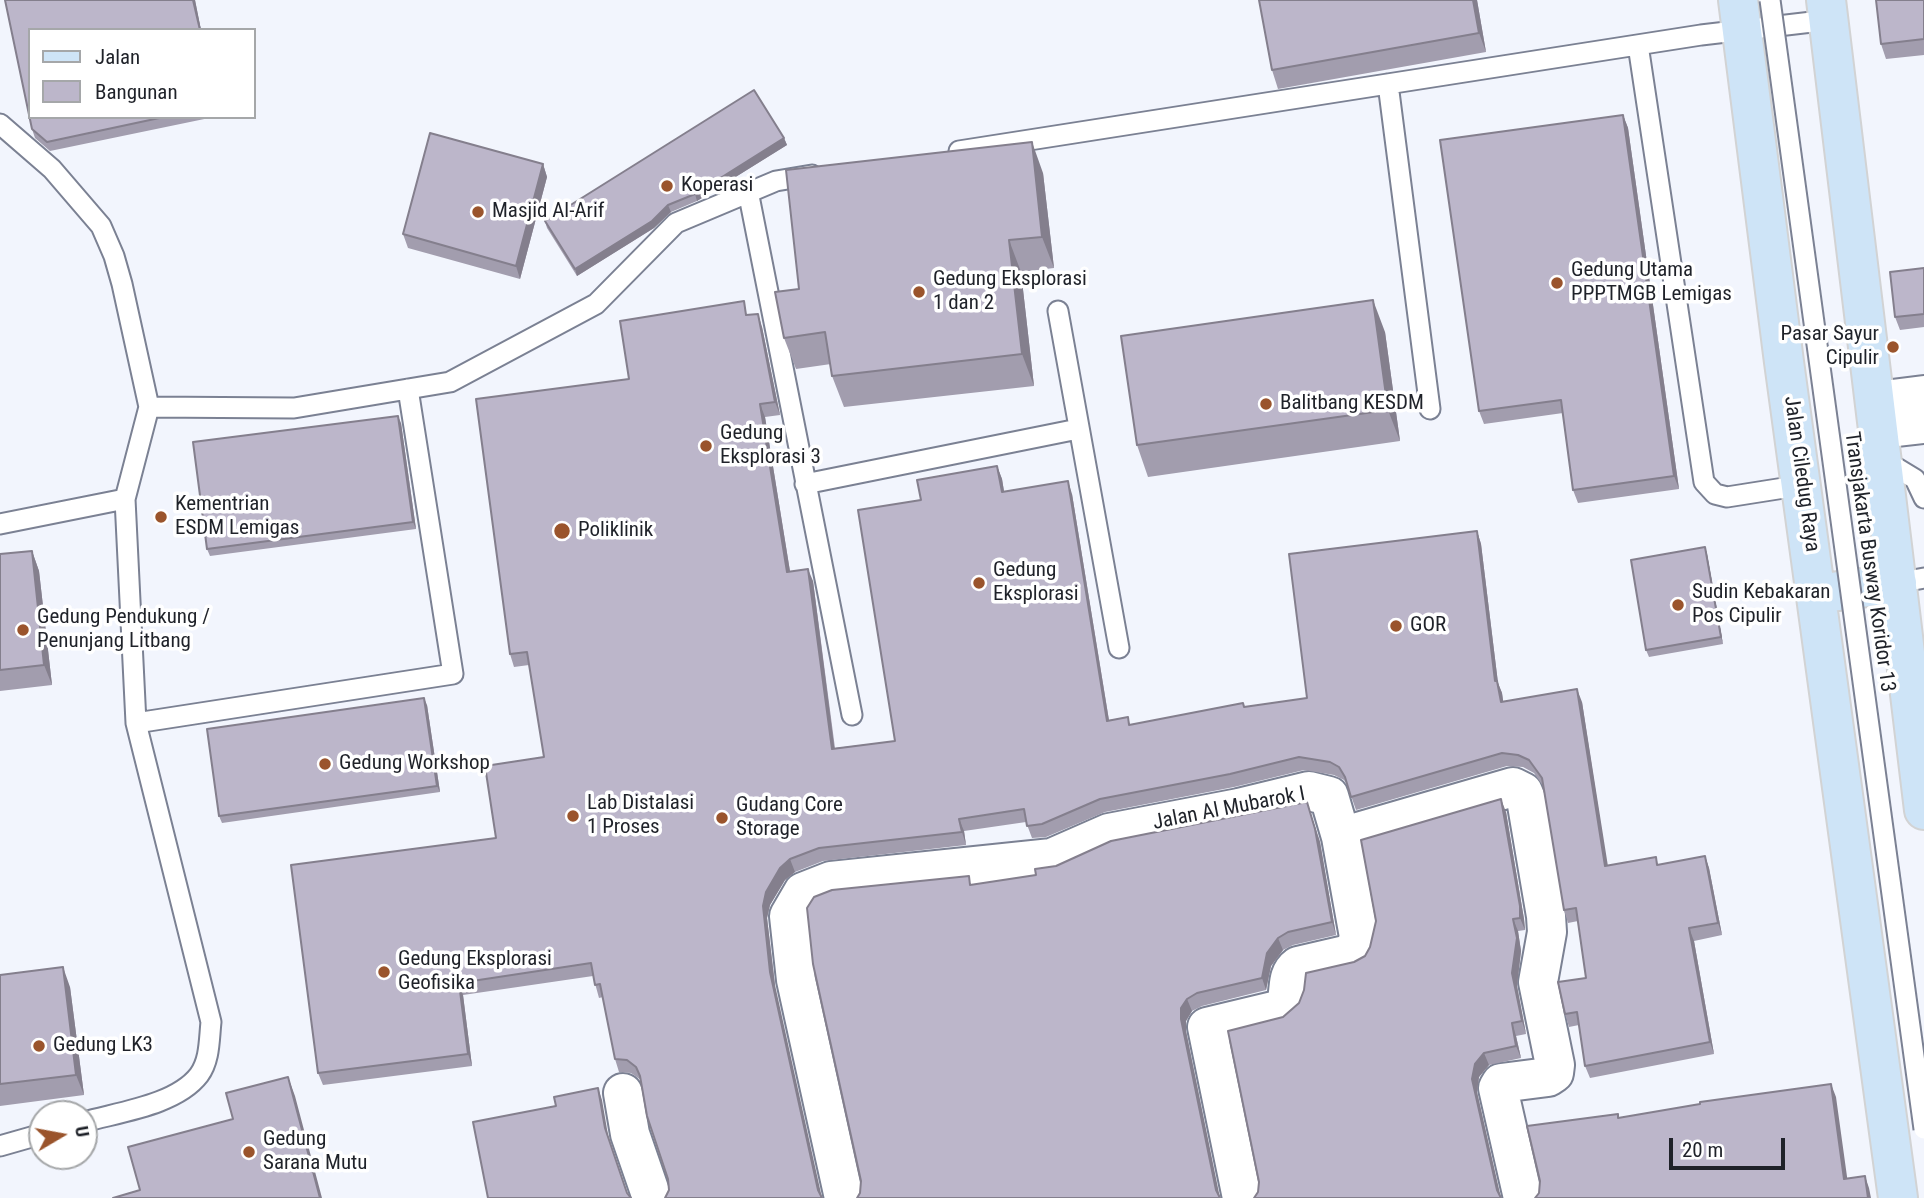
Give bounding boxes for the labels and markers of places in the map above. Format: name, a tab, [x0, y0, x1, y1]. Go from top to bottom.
place label: Koperasi	[681, 173, 753, 199]
marker: Koperasi	[659, 178, 675, 194]
place label: Masjid Al-Arif	[492, 199, 604, 225]
marker: Masjid Al-Arif	[470, 204, 486, 220]
place label: Gedung Utama PPPTMGB Lemigas	[1571, 258, 1732, 308]
place label: Gedung Eksplorasi 1 dan 2	[933, 267, 1087, 317]
marker: Gedung Utama PPPTMGB Lemigas	[1549, 275, 1565, 291]
marker: Gedung Eksplorasi 1 dan 2	[911, 284, 927, 300]
place label: Pasar Sayur Cipulir	[1780, 322, 1879, 372]
marker: Pasar Sayur Cipulir	[1885, 339, 1901, 355]
place label: Balitbang KESDM	[1280, 391, 1424, 417]
marker: Balitbang KESDM	[1258, 396, 1274, 412]
place label: Gedung Eksplorasi 3	[720, 421, 821, 471]
marker: Gedung Eksplorasi 3	[698, 438, 714, 454]
place label: Kementrian ESDM Lemigas	[175, 492, 299, 542]
marker: Kementrian ESDM Lemigas	[153, 509, 169, 525]
place label: Poliklinik	[578, 518, 653, 544]
marker: Poliklinik	[552, 521, 572, 541]
place label: Gedung Eksplorasi	[993, 558, 1079, 608]
marker: Gedung Eksplorasi	[971, 575, 987, 591]
place label: Sudin Kebakaran Pos Cipulir	[1692, 580, 1830, 630]
marker: Sudin Kebakaran Pos Cipulir	[1670, 597, 1686, 613]
place label: Gedung Pendukung / Penunjang Litbang	[37, 605, 210, 655]
place label: GOR	[1410, 613, 1446, 639]
marker: GOR	[1388, 618, 1404, 634]
marker: Gedung Pendukung / Penunjang Litbang	[15, 622, 31, 638]
place label: Gedung Workshop	[339, 751, 490, 777]
marker: Gedung Workshop	[317, 756, 333, 772]
place label: Lab Distalasi 1 Proses	[587, 791, 694, 841]
place label: Gudang Core Storage	[736, 793, 843, 843]
marker: Lab Distalasi 1 Proses	[565, 808, 581, 824]
marker: Gudang Core Storage	[714, 810, 730, 826]
place label: Gedung Eksplorasi Geofisika	[398, 947, 552, 997]
marker: Gedung Eksplorasi Geofisika	[376, 964, 392, 980]
place label: Gedung LK3	[53, 1033, 153, 1059]
marker: Gedung LK3	[31, 1038, 47, 1054]
place label: Gedung Sarana Mutu	[263, 1127, 367, 1177]
marker: Gedung Sarana Mutu	[241, 1144, 257, 1160]

